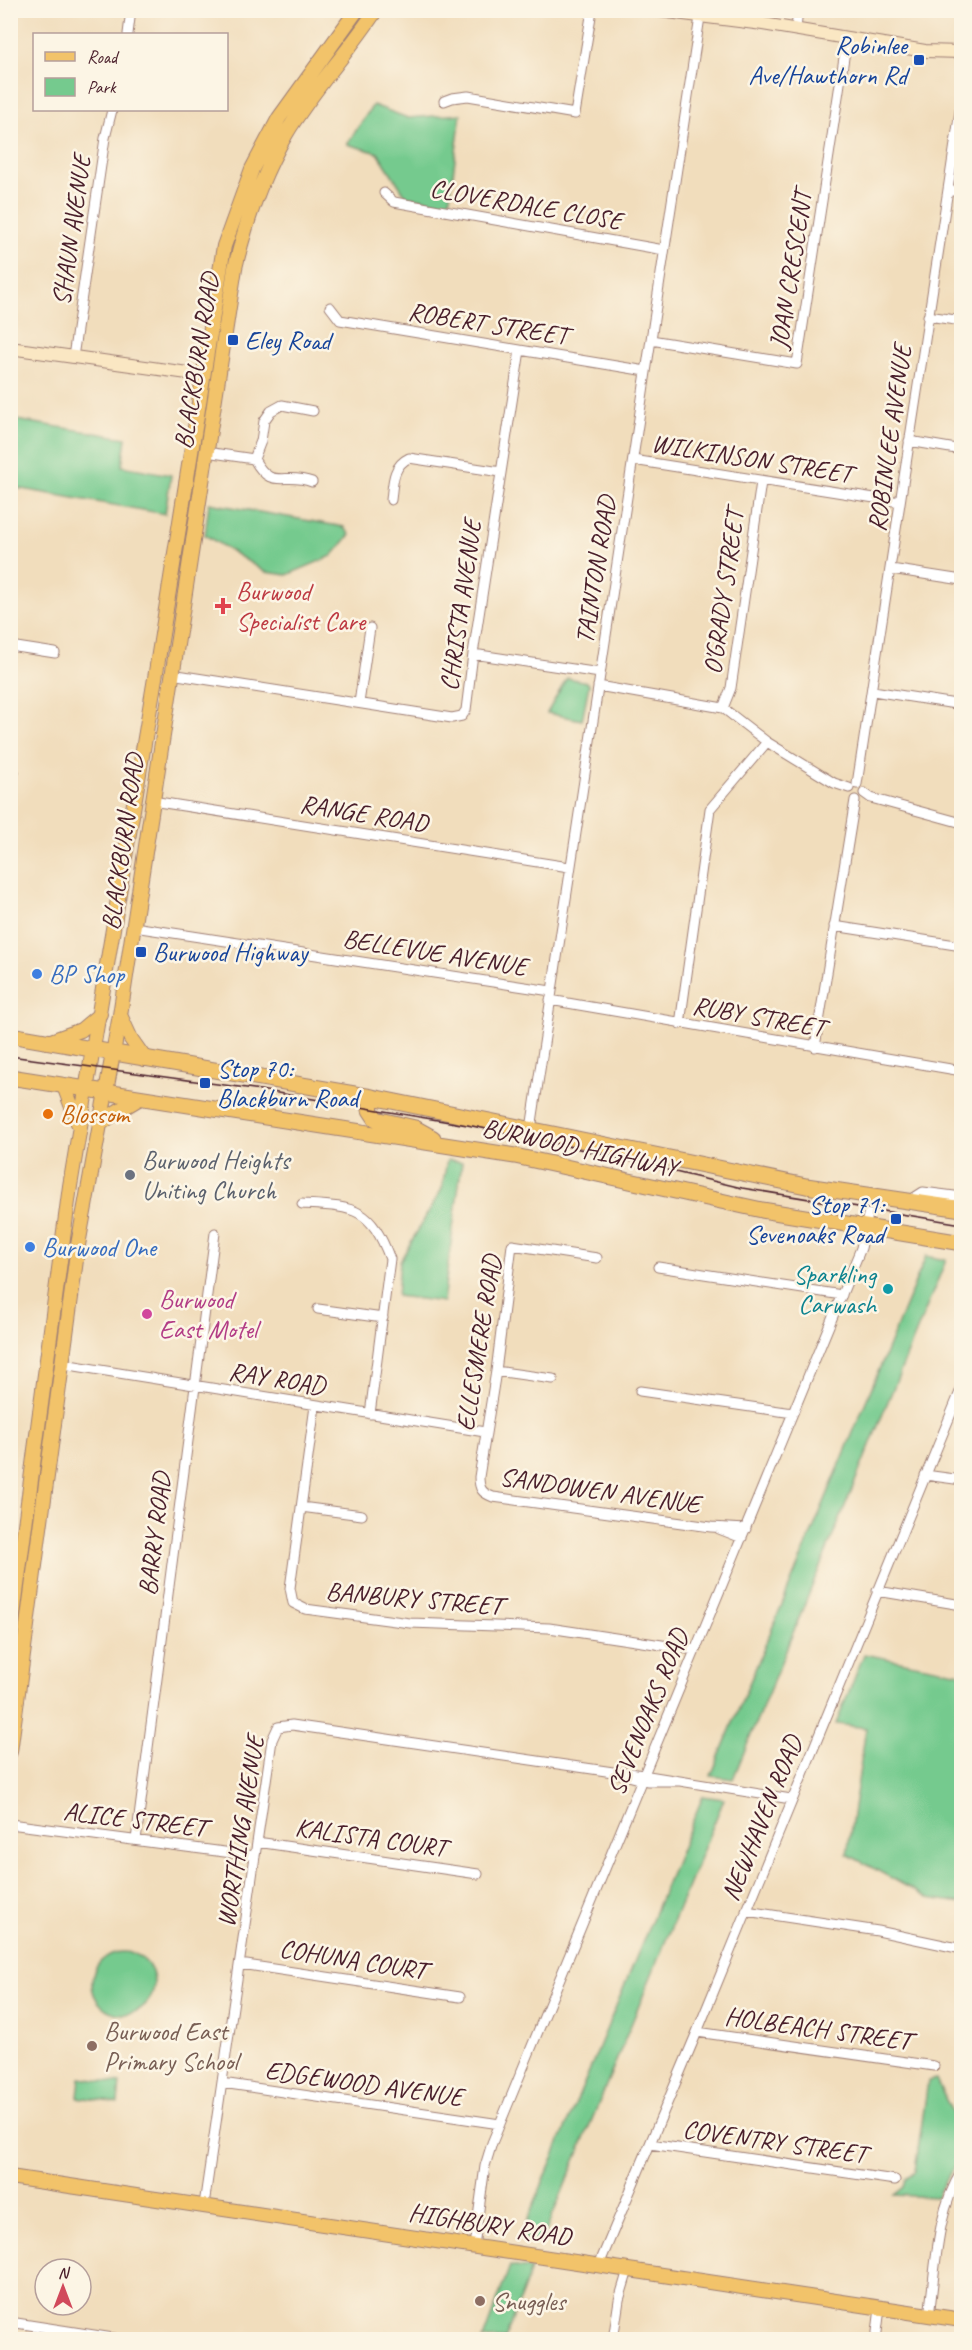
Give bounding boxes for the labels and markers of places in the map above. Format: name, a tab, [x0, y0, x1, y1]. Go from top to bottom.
place label: Robinlee Ave/Hawthorn Rd	[748, 29, 911, 92]
marker: Robinlee Ave/Hawthorn Rd	[912, 53, 926, 67]
place label: Eley Road	[245, 324, 334, 357]
marker: Eley Road	[226, 333, 240, 347]
place label: Burwood Specialist Care	[236, 575, 367, 638]
marker: Burwood Specialist Care	[214, 597, 232, 615]
place label: Burwood Highway	[153, 936, 309, 969]
marker: Burwood Highway	[134, 945, 148, 959]
place label: BP Shop	[49, 958, 126, 991]
marker: BP Shop	[30, 967, 44, 981]
place label: Stop 70: Blackburn Road	[217, 1052, 362, 1115]
marker: Stop 70: Blackburn Road	[198, 1076, 212, 1090]
place label: Blossom	[60, 1098, 131, 1131]
marker: Blossom	[41, 1107, 55, 1121]
place label: Burwood Heights Uniting Church	[142, 1144, 291, 1207]
marker: Burwood Heights Uniting Church	[123, 1168, 137, 1182]
place label: Stop 71: Sevenoaks Road	[746, 1188, 888, 1251]
marker: Stop 71: Sevenoaks Road	[889, 1212, 903, 1226]
place label: Burwood One	[42, 1231, 158, 1264]
marker: Burwood One	[23, 1240, 37, 1254]
place label: Sparkling Carwash	[793, 1258, 878, 1321]
marker: Sparkling Carwash	[881, 1282, 895, 1296]
place label: Burwood East Motel	[159, 1283, 262, 1346]
marker: Burwood East Motel	[140, 1307, 154, 1321]
place label: Burwood East Primary School	[104, 2015, 242, 2078]
marker: Burwood East Primary School	[85, 2039, 99, 2053]
place label: Snuggles	[492, 2285, 567, 2318]
marker: Snuggles	[473, 2294, 487, 2308]

